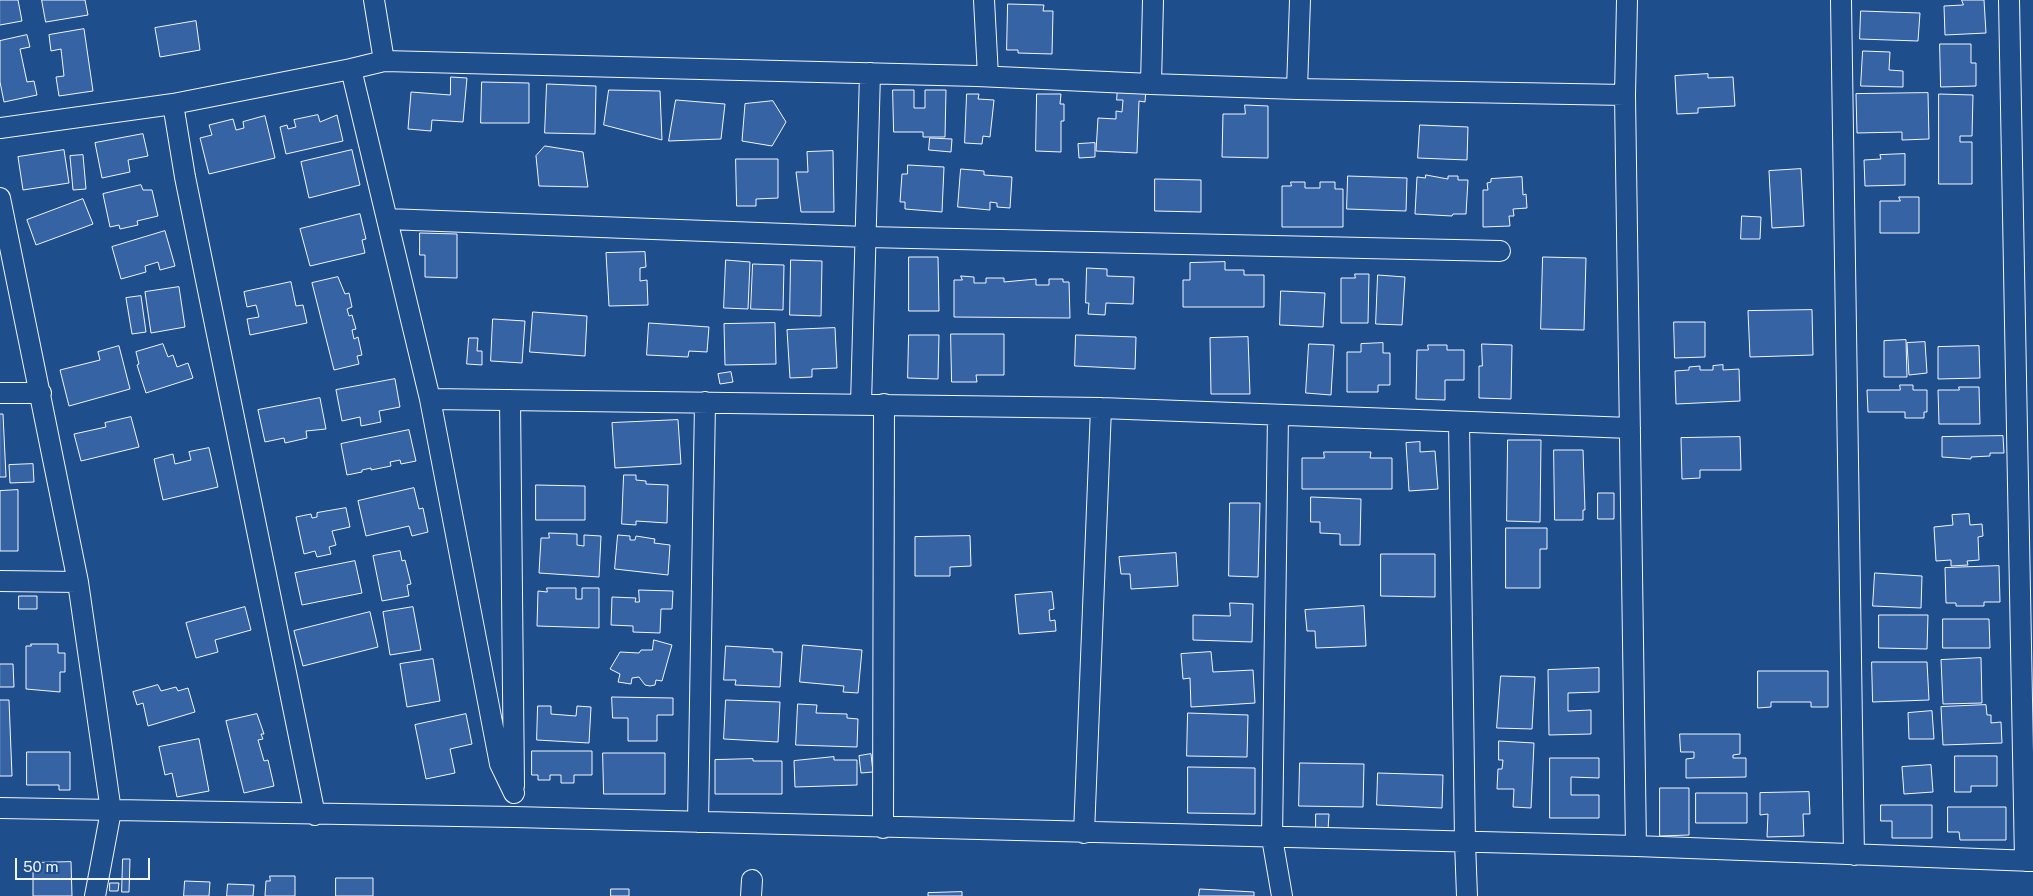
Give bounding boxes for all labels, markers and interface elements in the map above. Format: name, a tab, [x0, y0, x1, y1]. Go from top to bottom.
scale bar	[18, 848, 152, 880]
text: 50 m	[23, 858, 58, 875]

